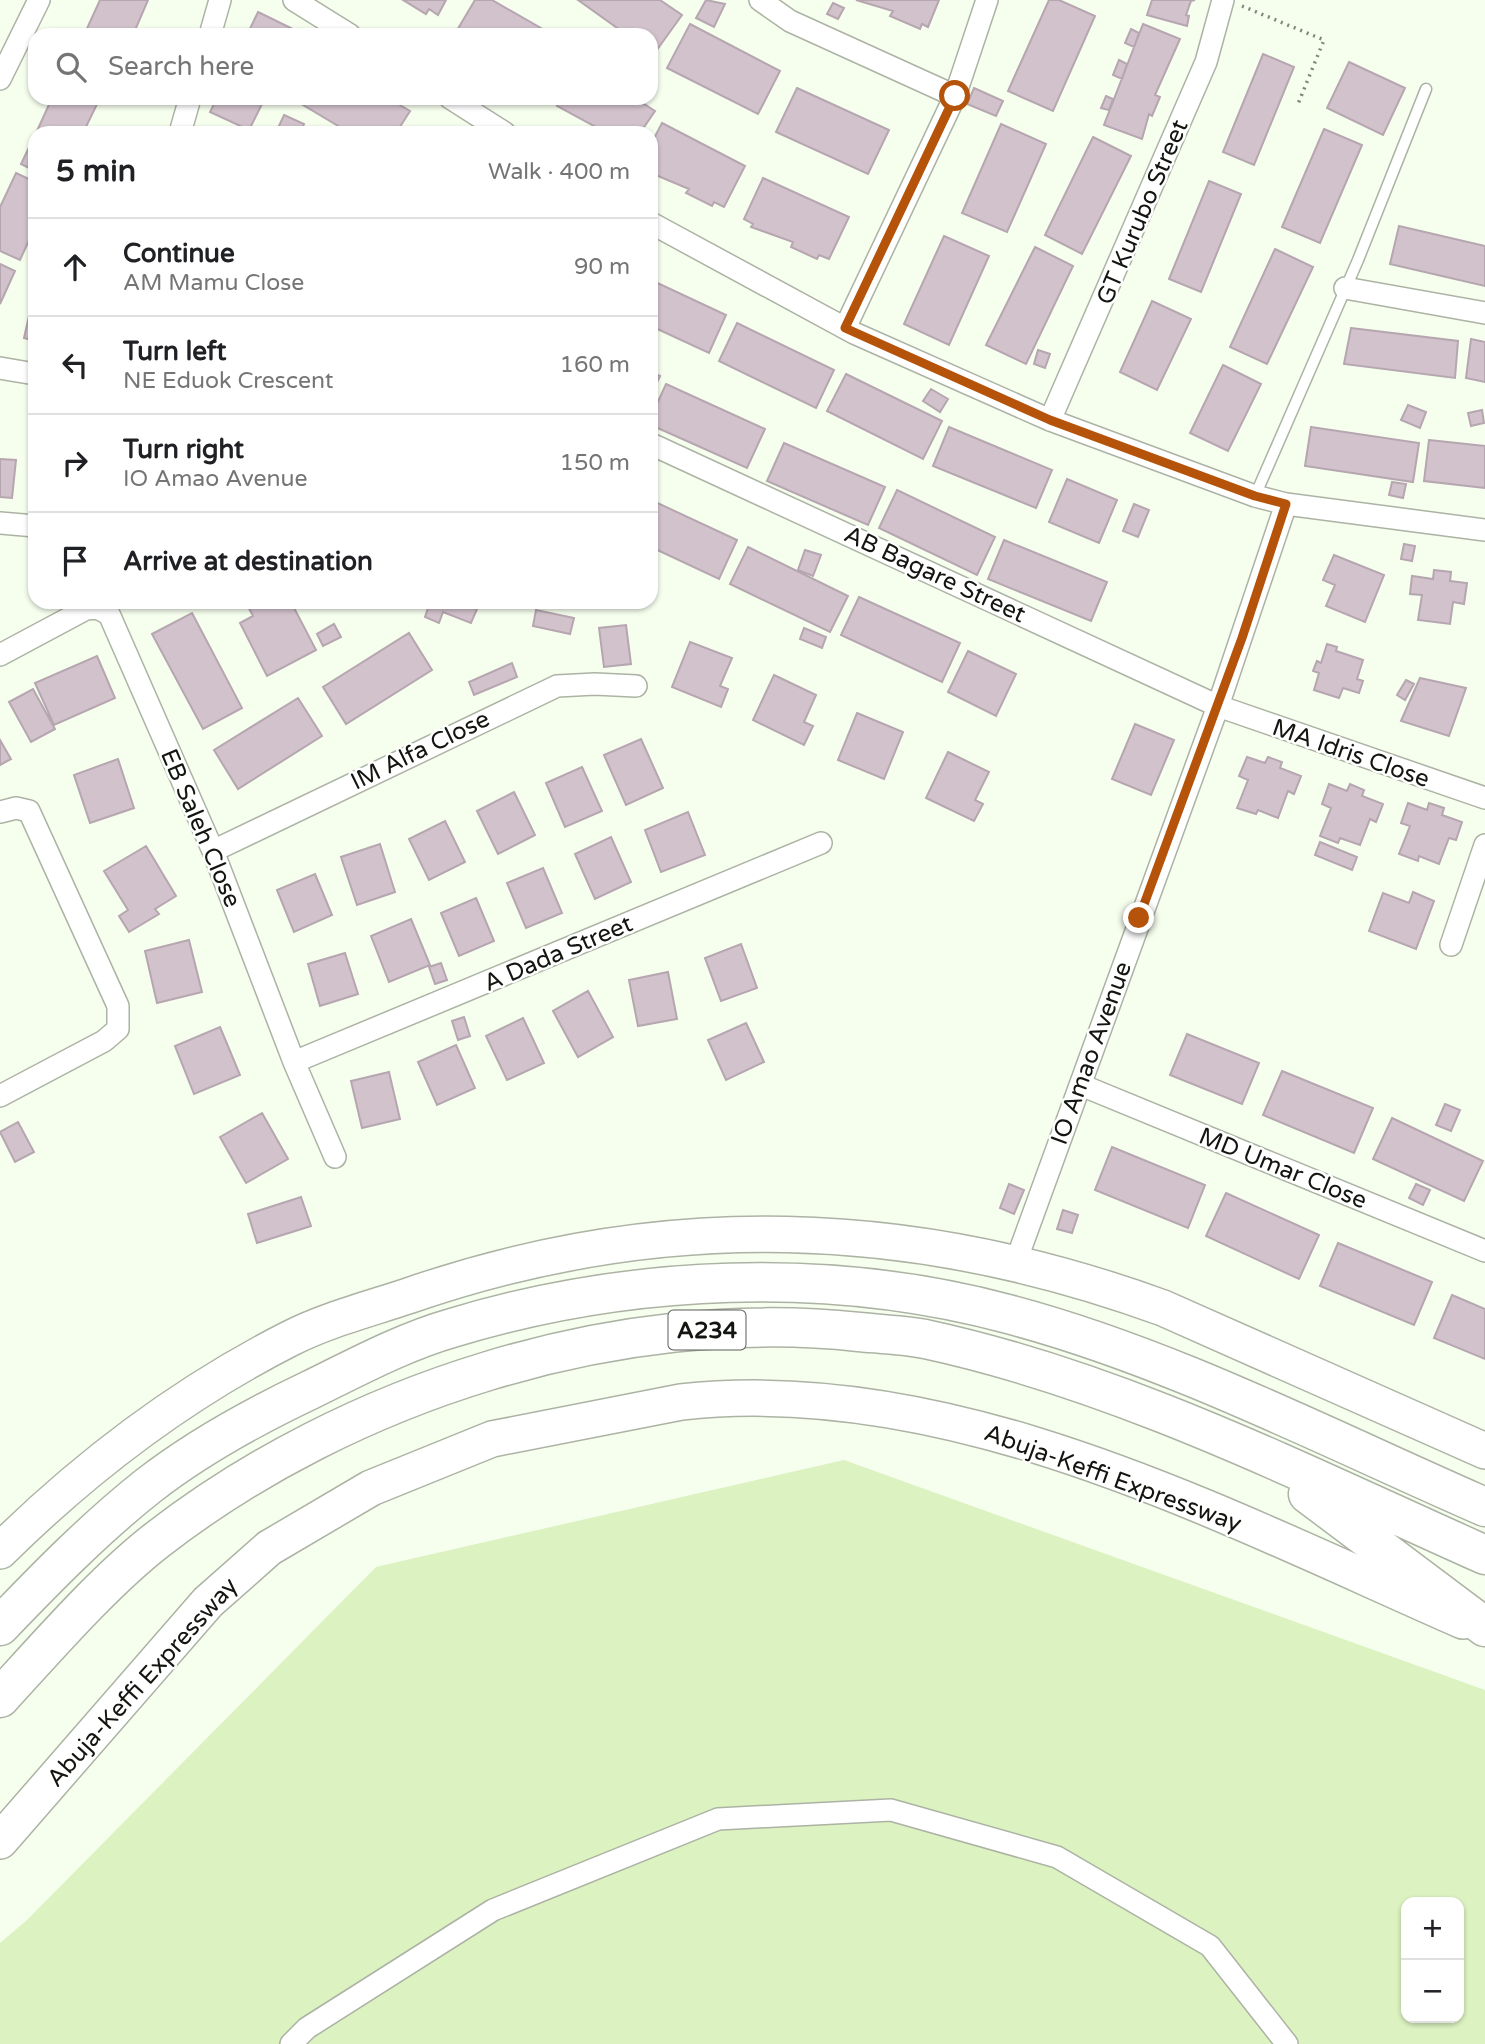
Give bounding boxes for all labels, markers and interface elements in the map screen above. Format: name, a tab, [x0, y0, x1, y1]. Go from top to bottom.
search box	[28, 28, 658, 105]
icon: search	[52, 48, 90, 86]
text: Search here	[108, 51, 254, 82]
route start	[939, 80, 970, 111]
street label: GT Kurubo Street	[1090, 115, 1195, 309]
text: 5 min	[56, 153, 136, 190]
text: Walk · 400 m	[488, 158, 630, 186]
text: Continue	[123, 238, 235, 269]
icon: ahead	[56, 248, 94, 286]
text: 90 m	[574, 253, 630, 281]
text: AM Mamu Close	[123, 269, 304, 297]
text: Turn left	[123, 336, 226, 367]
icon: left	[56, 346, 94, 384]
text: 160 m	[560, 351, 630, 379]
text: NE Eduok Crescent	[123, 367, 334, 395]
text: Turn right	[123, 434, 244, 465]
icon: right	[56, 444, 94, 482]
text: 150 m	[560, 449, 630, 477]
text: IO Amao Avenue	[123, 465, 308, 493]
street label: AB Bagare Street	[839, 520, 1030, 629]
icon: arrive	[56, 542, 94, 580]
text: Arrive at destination	[123, 546, 373, 577]
street label: IM Alfa Close	[346, 704, 494, 797]
street label: MA Idris Close	[1268, 713, 1433, 794]
street label: EB Saleh Close	[154, 745, 247, 912]
route end	[1123, 902, 1154, 933]
street label: A Dada Street	[479, 909, 637, 998]
street label: IO Amao Avenue	[1045, 958, 1138, 1149]
street label: MD Umar Close	[1195, 1122, 1371, 1215]
road number: A234	[668, 1310, 746, 1350]
street label: Abuja-Keffi Expressway	[980, 1418, 1245, 1539]
street label: Abuja-Keffi Expressway	[41, 1572, 244, 1793]
map controls	[1401, 1897, 1464, 2023]
button: +	[1401, 1897, 1464, 1960]
button: −	[1401, 1960, 1464, 2023]

